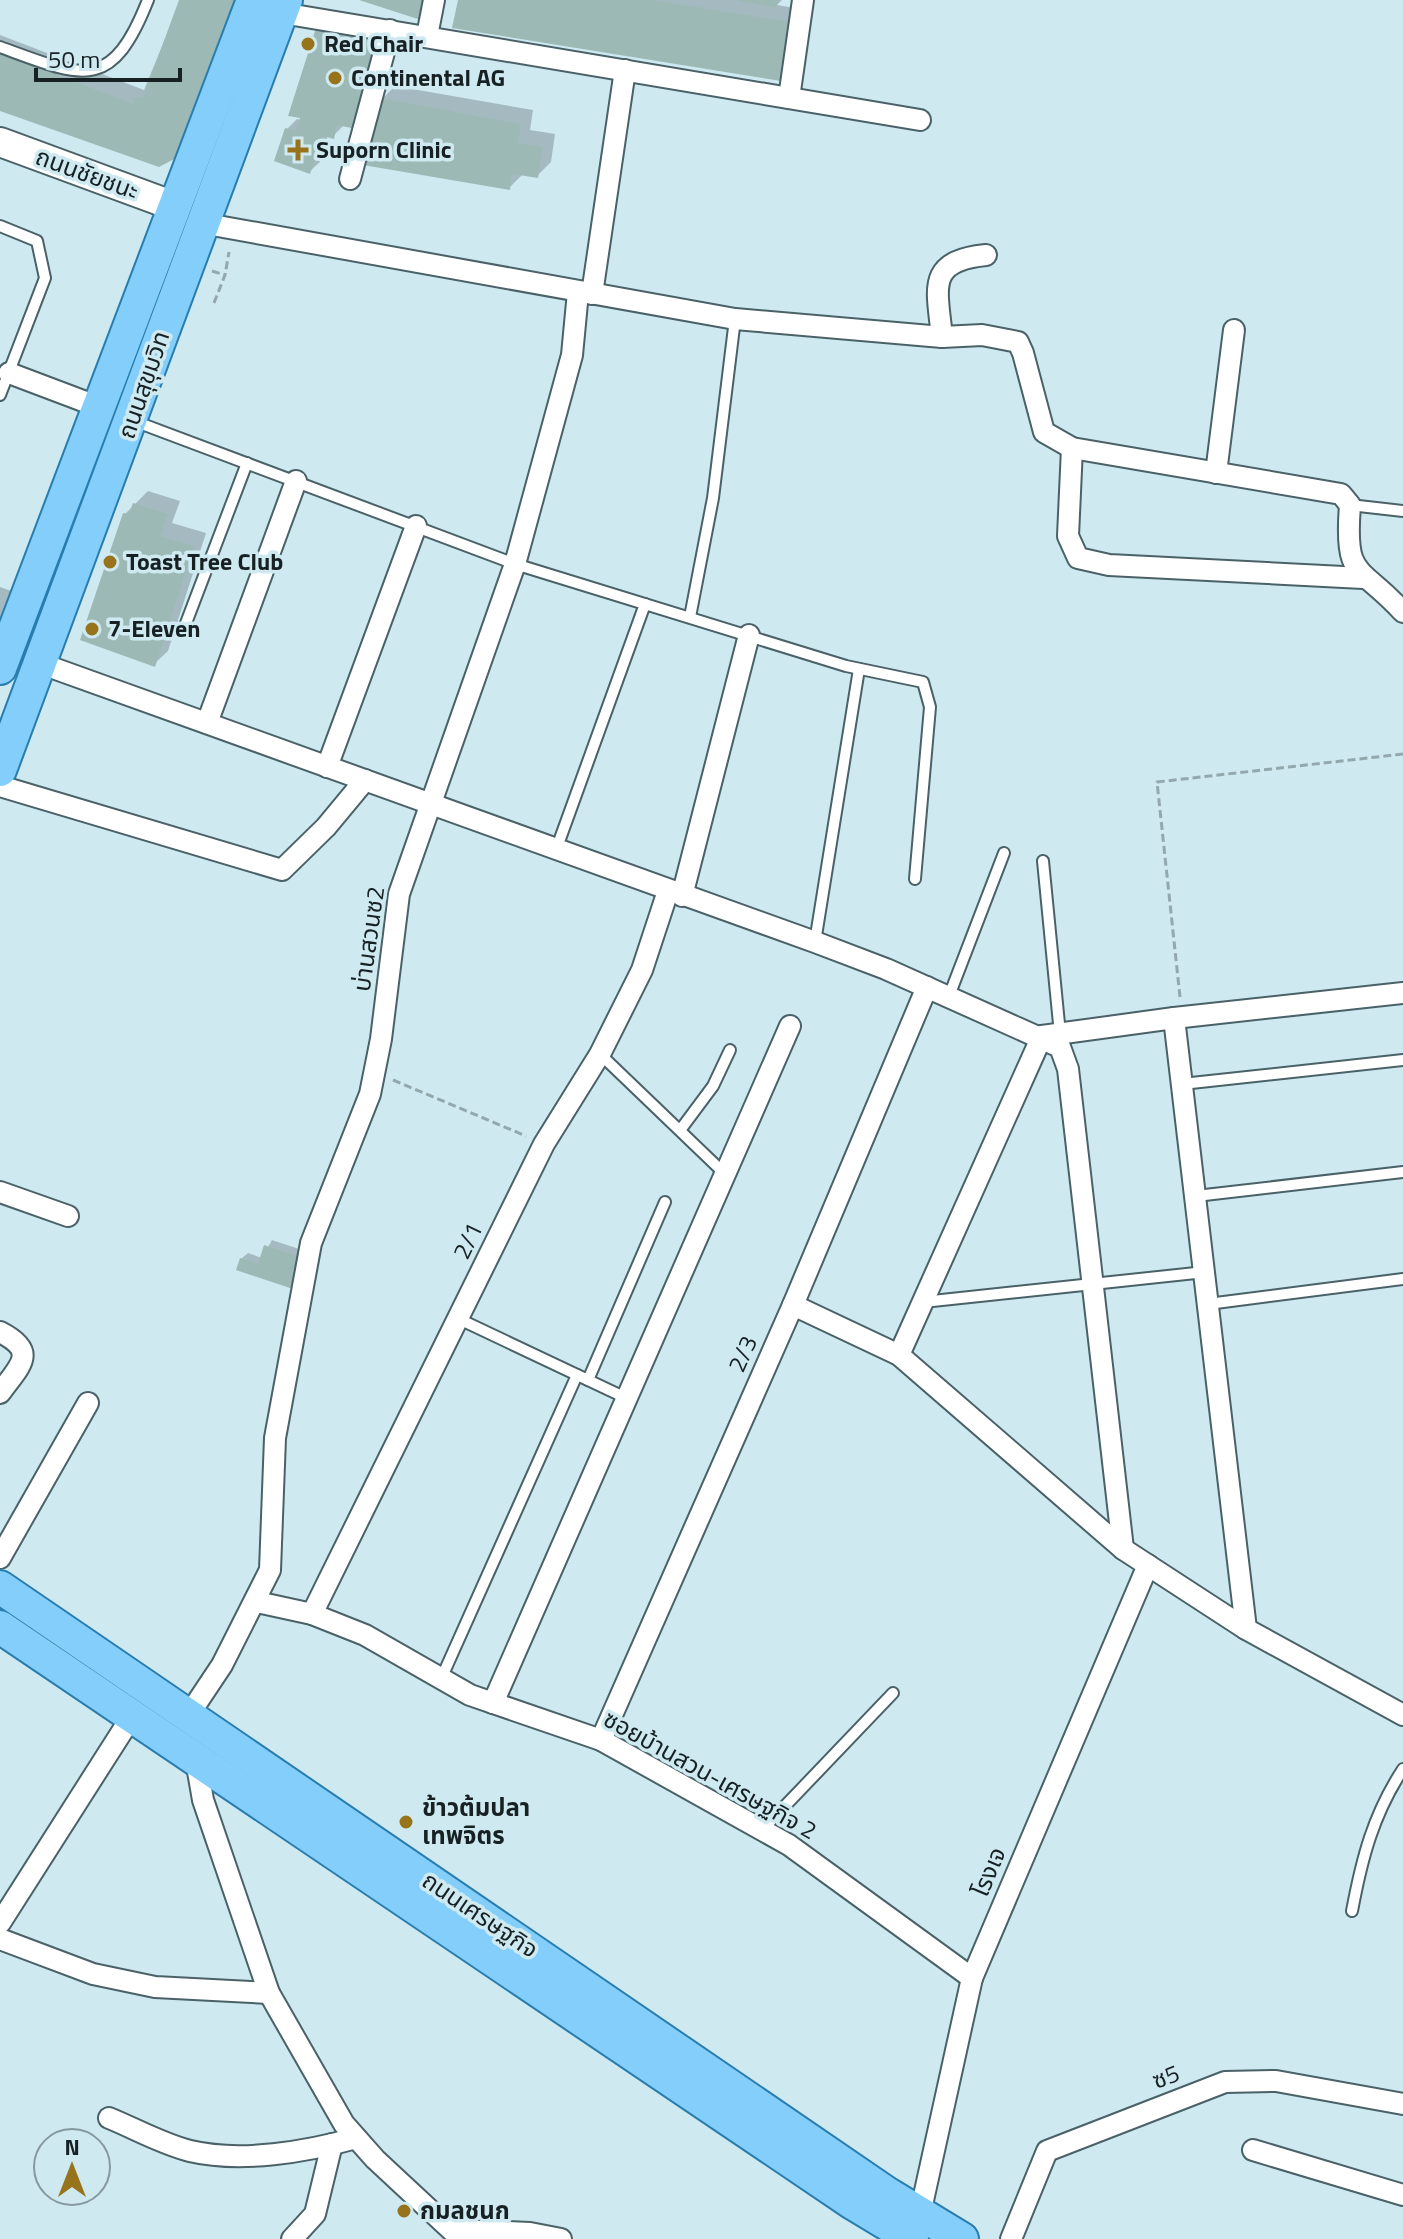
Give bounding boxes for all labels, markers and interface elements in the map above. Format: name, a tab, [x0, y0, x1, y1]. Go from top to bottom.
place label: Red Chair	[324, 25, 423, 61]
scale bar	[36, 32, 180, 82]
marker: Red Chair	[299, 35, 317, 53]
text: 50 m	[48, 41, 100, 77]
place label: Continental AG	[351, 59, 505, 95]
marker: Continental AG	[326, 69, 344, 87]
place label: Suporn Clinic	[316, 131, 452, 167]
street label: ถนนชัยชนะ	[31, 138, 144, 208]
marker: Suporn Clinic	[287, 139, 309, 161]
street label: ถนนสุขุมวิท	[108, 326, 178, 443]
place label: Toast Tree Club	[126, 543, 283, 579]
marker: Toast Tree Club	[101, 553, 119, 571]
place label: 7-Eleven	[108, 610, 200, 646]
marker: 7-Eleven	[83, 620, 101, 638]
street label: บ่านสวนซ2	[343, 884, 393, 994]
street label: 2/1	[443, 1216, 491, 1265]
street label: 2/3	[718, 1329, 766, 1378]
street label: ซอยบ้านสวน-เศรษฐกิจ 2	[597, 1700, 824, 1848]
place label: ข้าวต้มปลา เทพจิตร	[422, 1789, 530, 1853]
marker: ข้าวต้มปลา เทพจิตร	[397, 1813, 415, 1831]
street label: โรงเจ	[962, 1841, 1015, 1902]
street label: ถนนเศรษฐกิจ	[415, 1862, 546, 1966]
street label: ซ5	[1147, 2054, 1185, 2098]
north arrow	[32, 2127, 112, 2207]
text: N	[64, 2130, 80, 2164]
place label: กมลชนก	[420, 2192, 510, 2228]
marker: กมลชนก	[395, 2202, 413, 2220]

